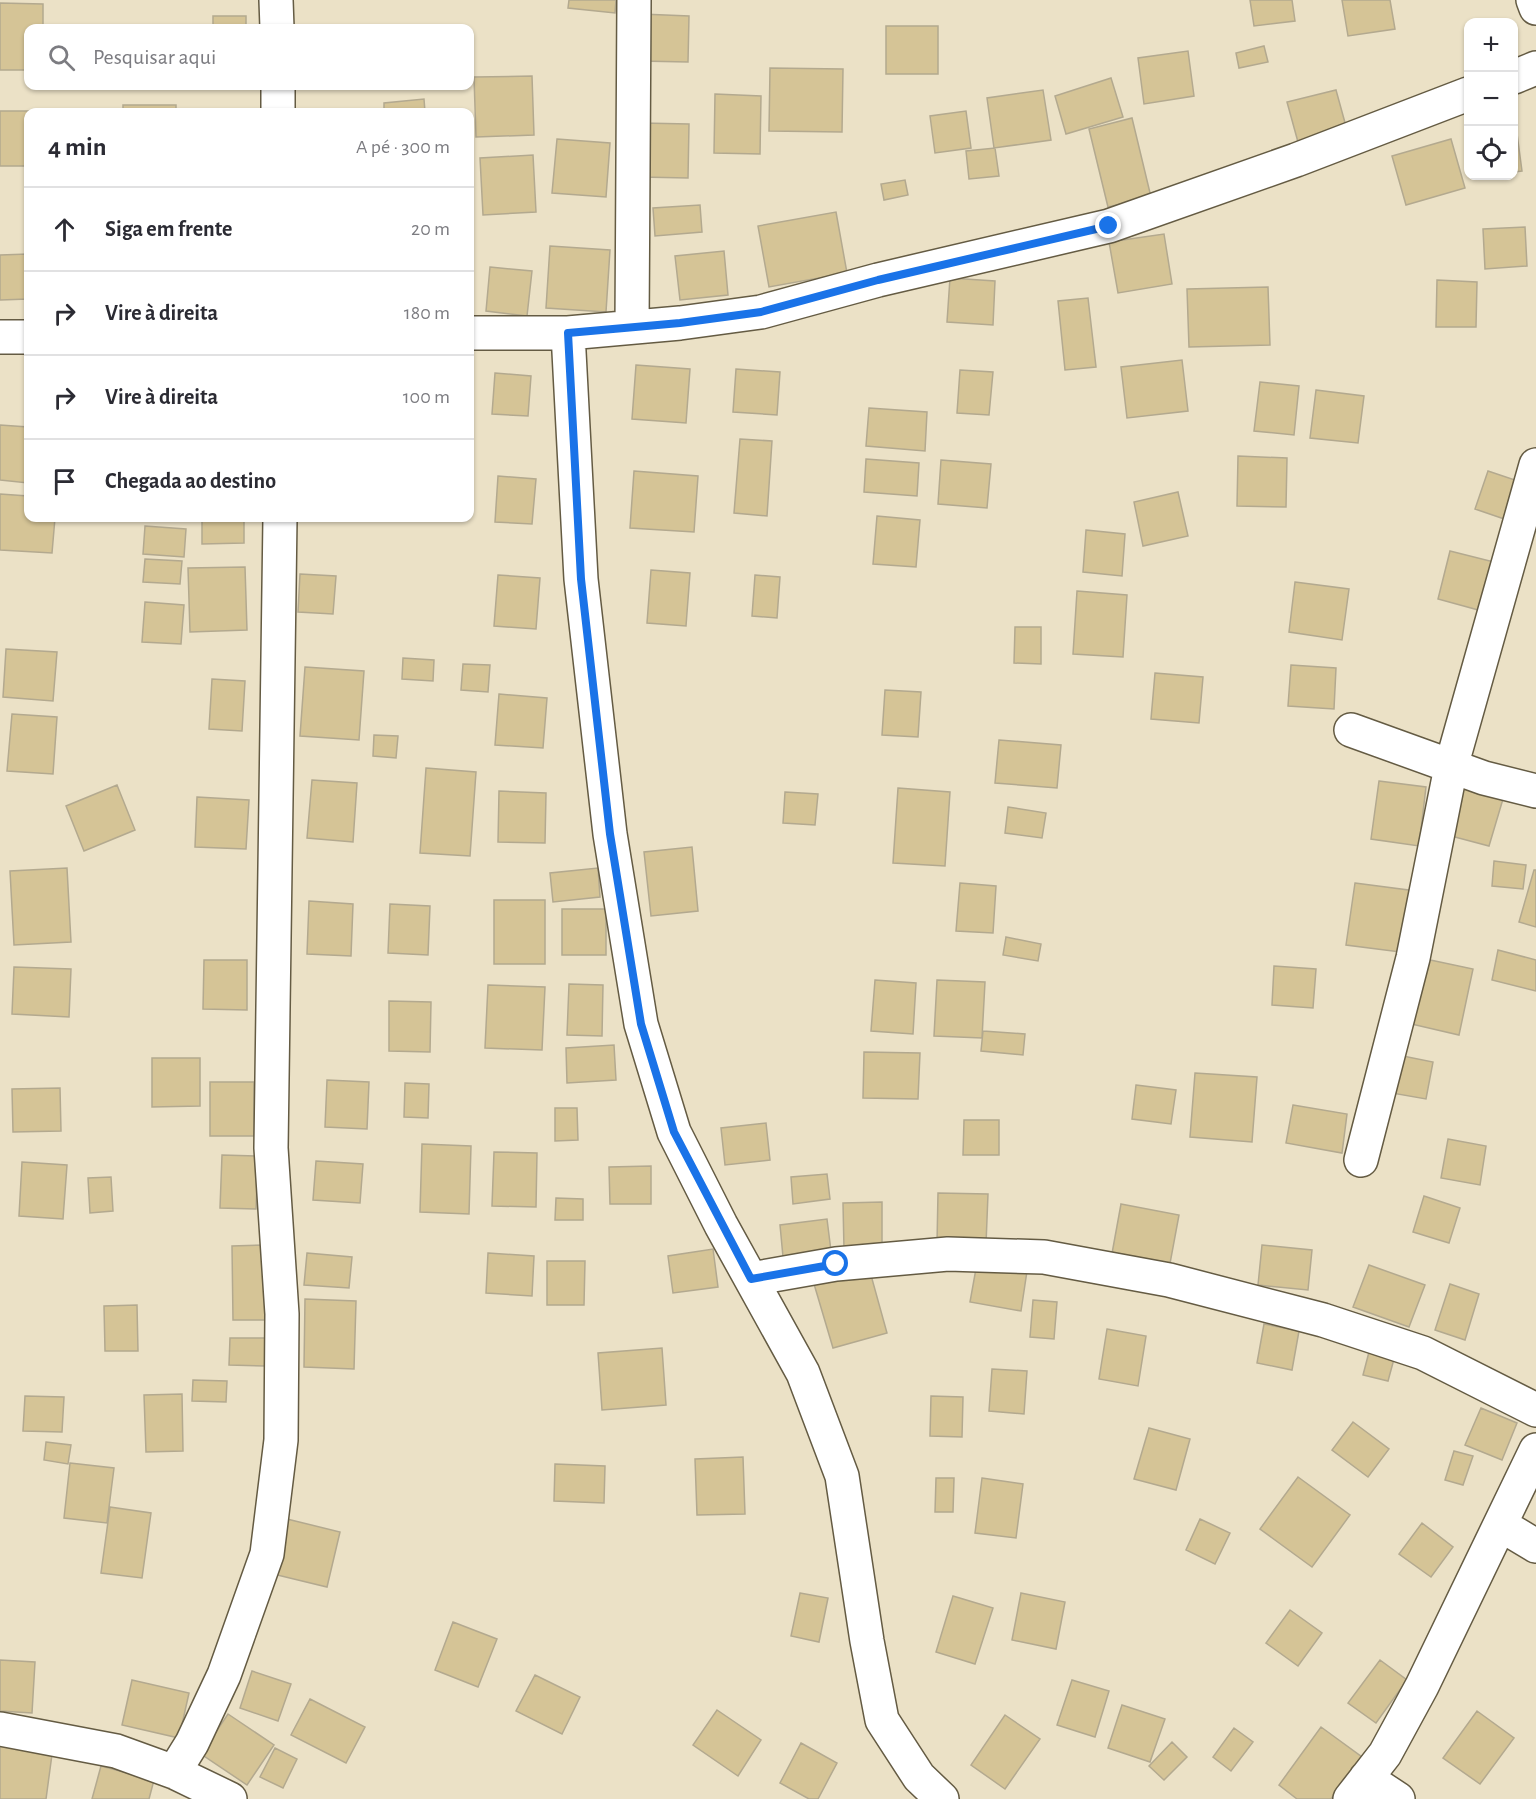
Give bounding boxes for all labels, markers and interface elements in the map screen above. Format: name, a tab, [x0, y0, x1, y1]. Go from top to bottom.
map controls	[1464, 18, 1518, 180]
button: +	[1464, 18, 1518, 72]
search box	[24, 24, 474, 90]
icon: search	[45, 41, 78, 74]
text: Pesquisar aqui	[93, 46, 216, 68]
button: −	[1464, 72, 1518, 126]
button: locate	[1464, 126, 1518, 180]
text: 4 min	[48, 134, 107, 160]
text: A pé · 300 m	[356, 137, 450, 157]
route end	[1095, 212, 1121, 238]
icon: ahead	[48, 213, 81, 246]
text: Siga em frente	[105, 218, 232, 240]
text: 20 m	[411, 219, 450, 239]
icon: right	[48, 297, 81, 330]
text: Vire à direita	[105, 302, 218, 324]
text: 180 m	[404, 303, 450, 323]
icon: right	[48, 381, 81, 414]
text: Vire à direita	[105, 386, 218, 408]
text: 100 m	[403, 387, 450, 407]
icon: arrive	[48, 465, 81, 498]
text: Chegada ao destino	[105, 470, 276, 492]
route start	[822, 1250, 848, 1276]

